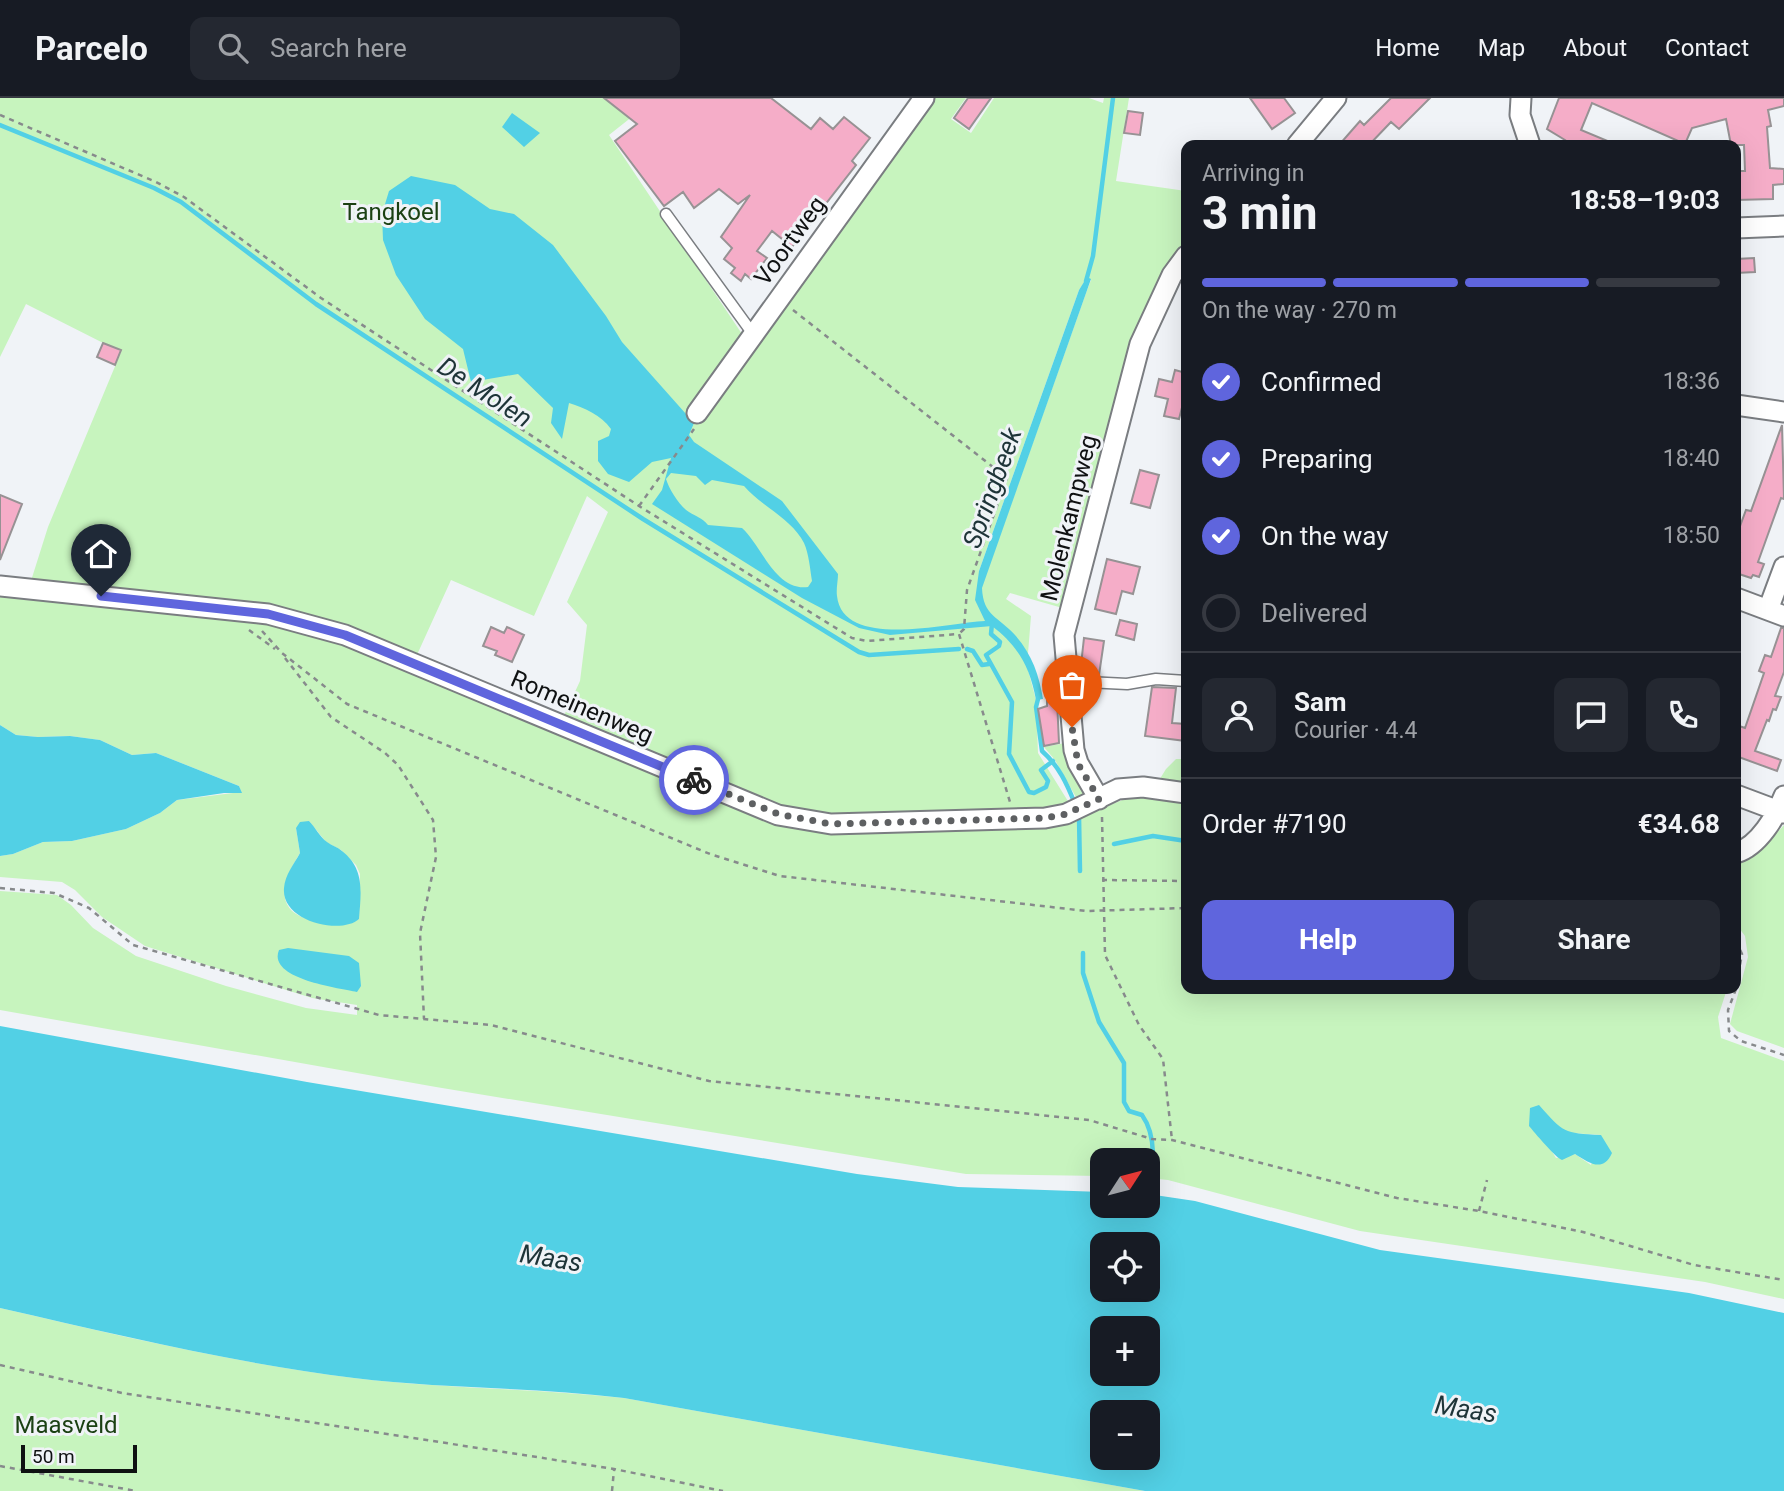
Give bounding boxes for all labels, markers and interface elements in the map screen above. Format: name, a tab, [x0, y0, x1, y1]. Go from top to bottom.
search box	[190, 17, 680, 80]
text: Parcelo	[35, 29, 148, 68]
icon: search	[214, 29, 252, 67]
text: Search here	[270, 33, 407, 63]
text: Home	[1375, 34, 1440, 62]
text: Map	[1478, 34, 1525, 62]
text: About	[1563, 34, 1627, 62]
text: Contact	[1665, 34, 1749, 62]
text: Arriving in	[1202, 160, 1305, 187]
text: 18:58–19:03	[1570, 185, 1720, 215]
text: 3 min	[1202, 186, 1318, 240]
street label: Voortweg	[748, 191, 832, 291]
park label: Tangkoel	[342, 198, 440, 226]
text: On the way · 270 m	[1202, 297, 1397, 324]
water label: De Molen	[432, 351, 538, 433]
icon: check	[1202, 363, 1240, 401]
text: Confirmed	[1261, 367, 1382, 397]
text: 18:36	[1663, 368, 1720, 395]
water label: Springbeek	[956, 423, 1028, 552]
street label: Molenkampweg	[1035, 432, 1103, 604]
icon: check	[1202, 440, 1240, 478]
text: Preparing	[1261, 444, 1373, 474]
text: 18:40	[1663, 445, 1720, 472]
icon: check	[1202, 517, 1240, 555]
text: On the way	[1261, 521, 1389, 551]
text: 18:50	[1663, 522, 1720, 549]
pin	[71, 524, 131, 596]
icon: home	[82, 535, 120, 573]
text: Delivered	[1261, 598, 1368, 628]
pin	[1042, 655, 1102, 727]
street label: Romeinenweg	[507, 665, 657, 749]
icon: bag	[1053, 666, 1091, 704]
button: person	[1202, 678, 1276, 752]
button: chat	[1554, 678, 1628, 752]
button: phone	[1646, 678, 1720, 752]
text: Sam	[1294, 687, 1346, 717]
text: Courier · 4.4	[1294, 717, 1417, 744]
courier	[659, 745, 729, 815]
icon: bike	[675, 761, 713, 799]
text: Order #7190	[1202, 809, 1347, 839]
text: €34.68	[1638, 809, 1720, 839]
button: Help	[1202, 900, 1454, 980]
button: Share	[1468, 900, 1720, 980]
north arrow	[1090, 1148, 1160, 1218]
map controls	[1090, 1148, 1160, 1470]
button: locate	[1090, 1232, 1160, 1302]
water label: Maas	[518, 1238, 584, 1278]
button: +	[1090, 1316, 1160, 1386]
water label: Maas	[1433, 1389, 1499, 1429]
button: −	[1090, 1400, 1160, 1470]
park label: Maasveld	[14, 1411, 118, 1439]
scale bar	[21, 1442, 136, 1474]
text: 50 m	[32, 1445, 75, 1468]

